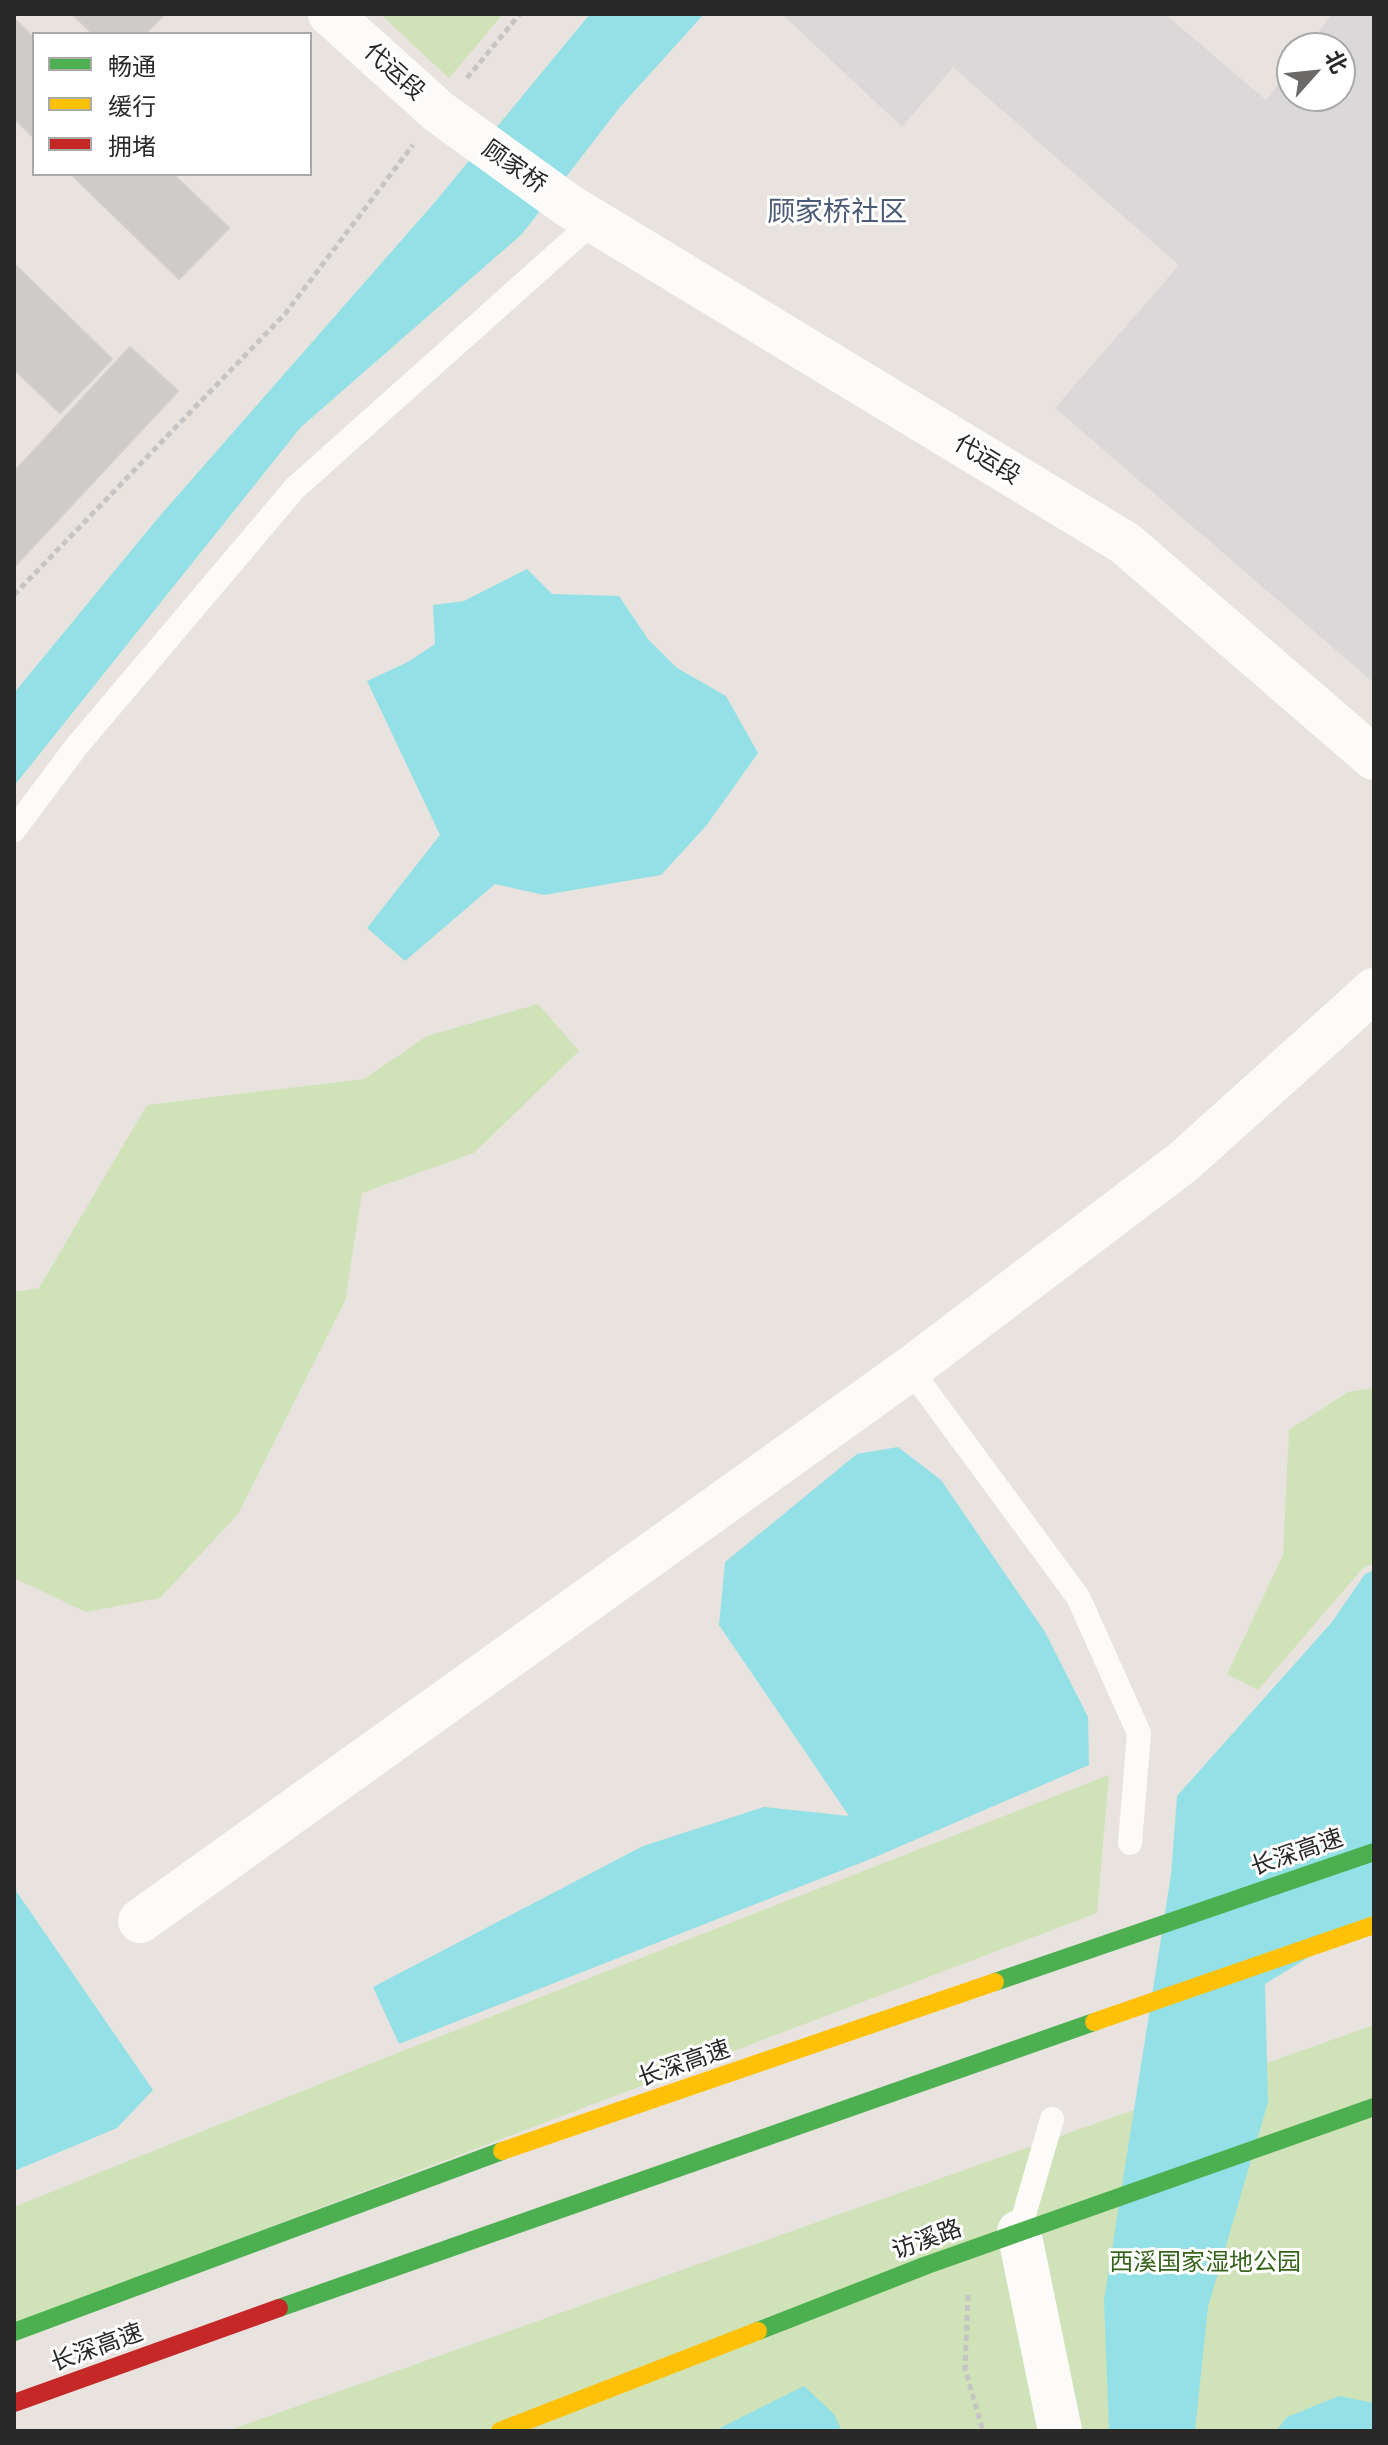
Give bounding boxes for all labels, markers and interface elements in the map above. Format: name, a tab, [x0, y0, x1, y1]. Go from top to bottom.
legend	[32, 32, 312, 176]
north arrow	[1276, 32, 1356, 112]
street label: 代运段	[358, 37, 430, 107]
text: 北	[1319, 46, 1353, 78]
text: 畅通	[108, 52, 156, 81]
text: 缓行	[108, 92, 156, 121]
text: 拥堵	[108, 132, 156, 161]
street label: 顾家桥	[476, 135, 552, 199]
district label: 顾家桥社区	[767, 196, 907, 230]
street label: 代运段	[949, 429, 1025, 491]
street label: 长深高速	[1247, 1824, 1347, 1882]
street label: 长深高速	[634, 2035, 734, 2093]
street label: 访溪路	[888, 2214, 966, 2266]
park label: 西溪国家湿地公园	[1109, 2249, 1301, 2277]
street label: 长深高速	[47, 2318, 147, 2378]

